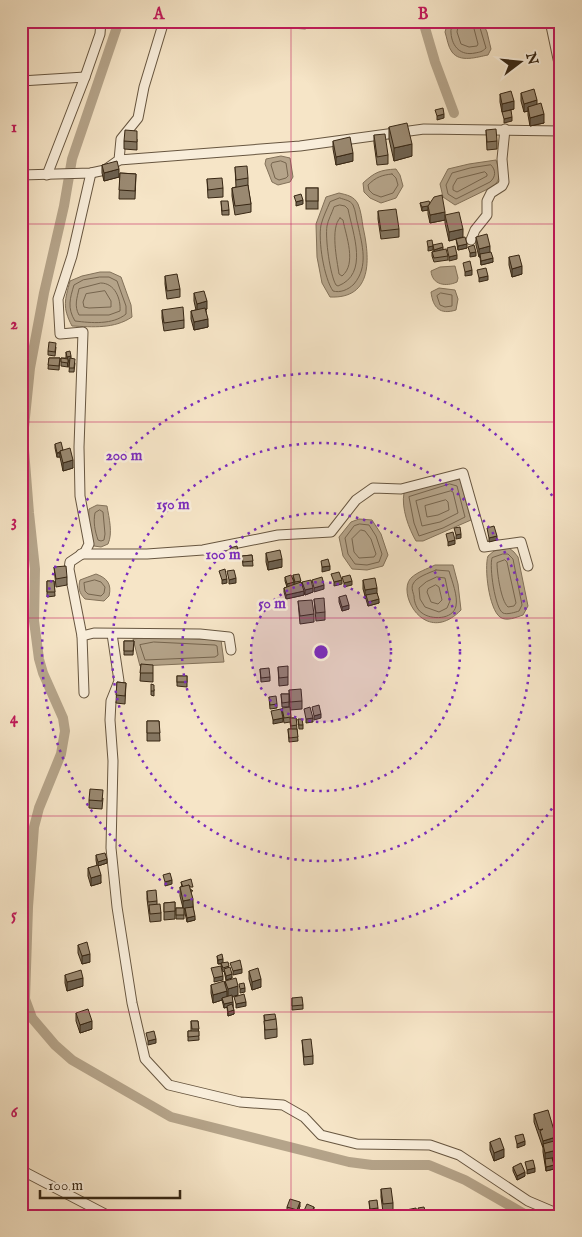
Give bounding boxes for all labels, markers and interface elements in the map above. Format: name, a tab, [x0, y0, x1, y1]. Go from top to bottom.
text: A	[153, 5, 166, 25]
text: B	[418, 5, 429, 25]
north arrow	[494, 38, 544, 88]
text: N	[521, 49, 542, 67]
text: 1	[11, 118, 17, 138]
text: 2	[10, 315, 18, 335]
text: 200 m	[106, 446, 143, 465]
text: 150 m	[156, 495, 190, 514]
text: 3	[11, 512, 17, 532]
text: 100 m	[205, 545, 241, 564]
text: 50 m	[258, 594, 286, 613]
centre of rings	[312, 643, 330, 661]
text: 4	[10, 709, 19, 729]
text: 5	[11, 906, 17, 926]
text: 6	[11, 1103, 19, 1123]
scale bar	[40, 1167, 180, 1199]
text: 100 m	[48, 1176, 84, 1195]

